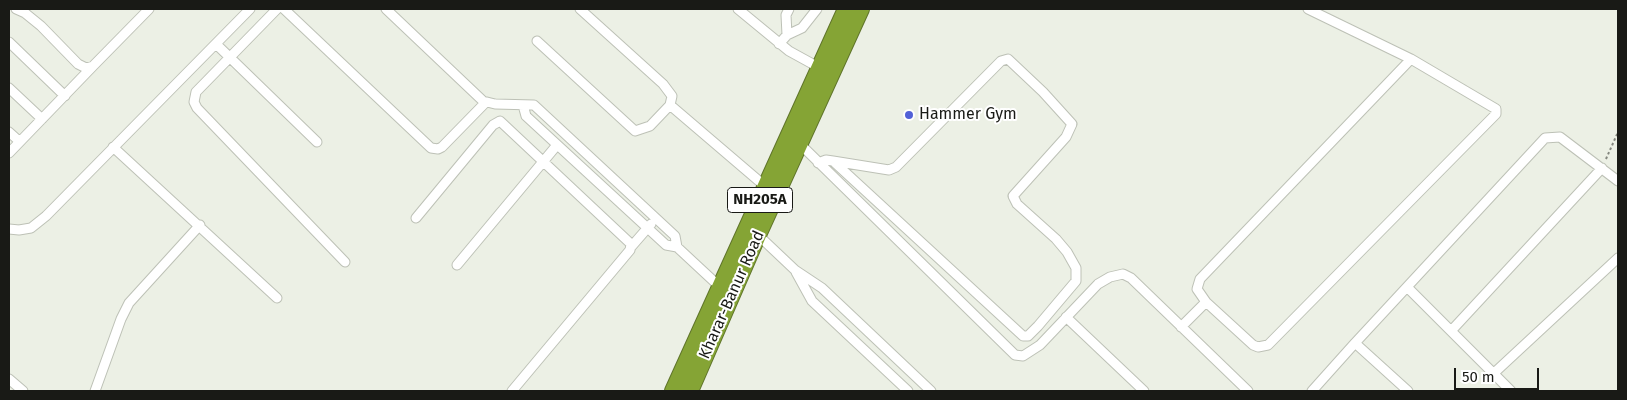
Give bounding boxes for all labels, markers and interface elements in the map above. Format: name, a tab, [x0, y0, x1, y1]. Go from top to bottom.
place label: Hammer Gym	[919, 105, 1017, 125]
marker: Hammer Gym	[903, 109, 915, 121]
road number: NH205A	[728, 188, 792, 212]
street label: Kharar-Banur Road	[695, 228, 769, 362]
scale bar	[1457, 358, 1542, 390]
text: 50 m	[1462, 368, 1495, 386]

